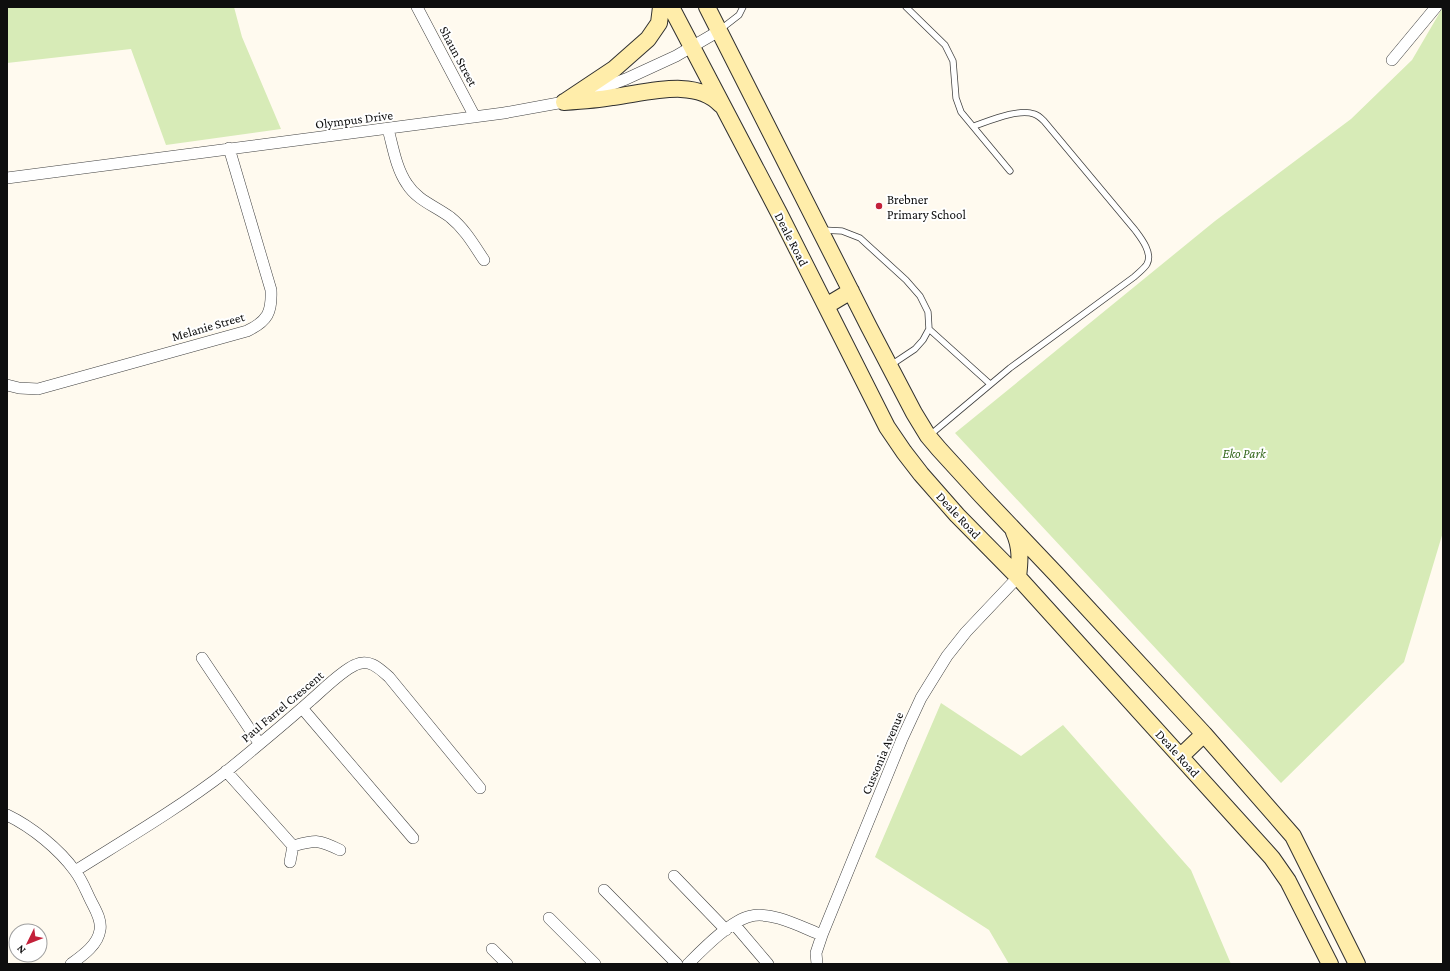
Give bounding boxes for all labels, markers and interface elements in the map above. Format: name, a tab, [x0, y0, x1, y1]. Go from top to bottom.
street label: Shaun Street	[436, 24, 481, 89]
street label: Olympus Drive	[314, 107, 394, 132]
place label: Brebner Primary School	[887, 192, 966, 222]
marker: Brebner Primary School	[874, 201, 884, 211]
street label: Deale Road	[772, 210, 812, 269]
street label: Melanie Street	[170, 309, 247, 344]
park label: Eko Park	[1222, 446, 1267, 461]
street label: Deale Road	[933, 489, 984, 542]
street label: Paul Farrel Crescent	[238, 667, 327, 745]
street label: Cussonia Avenue	[858, 709, 907, 797]
street label: Deale Road	[1153, 727, 1203, 780]
north arrow	[8, 923, 48, 963]
text: N	[13, 943, 28, 957]

